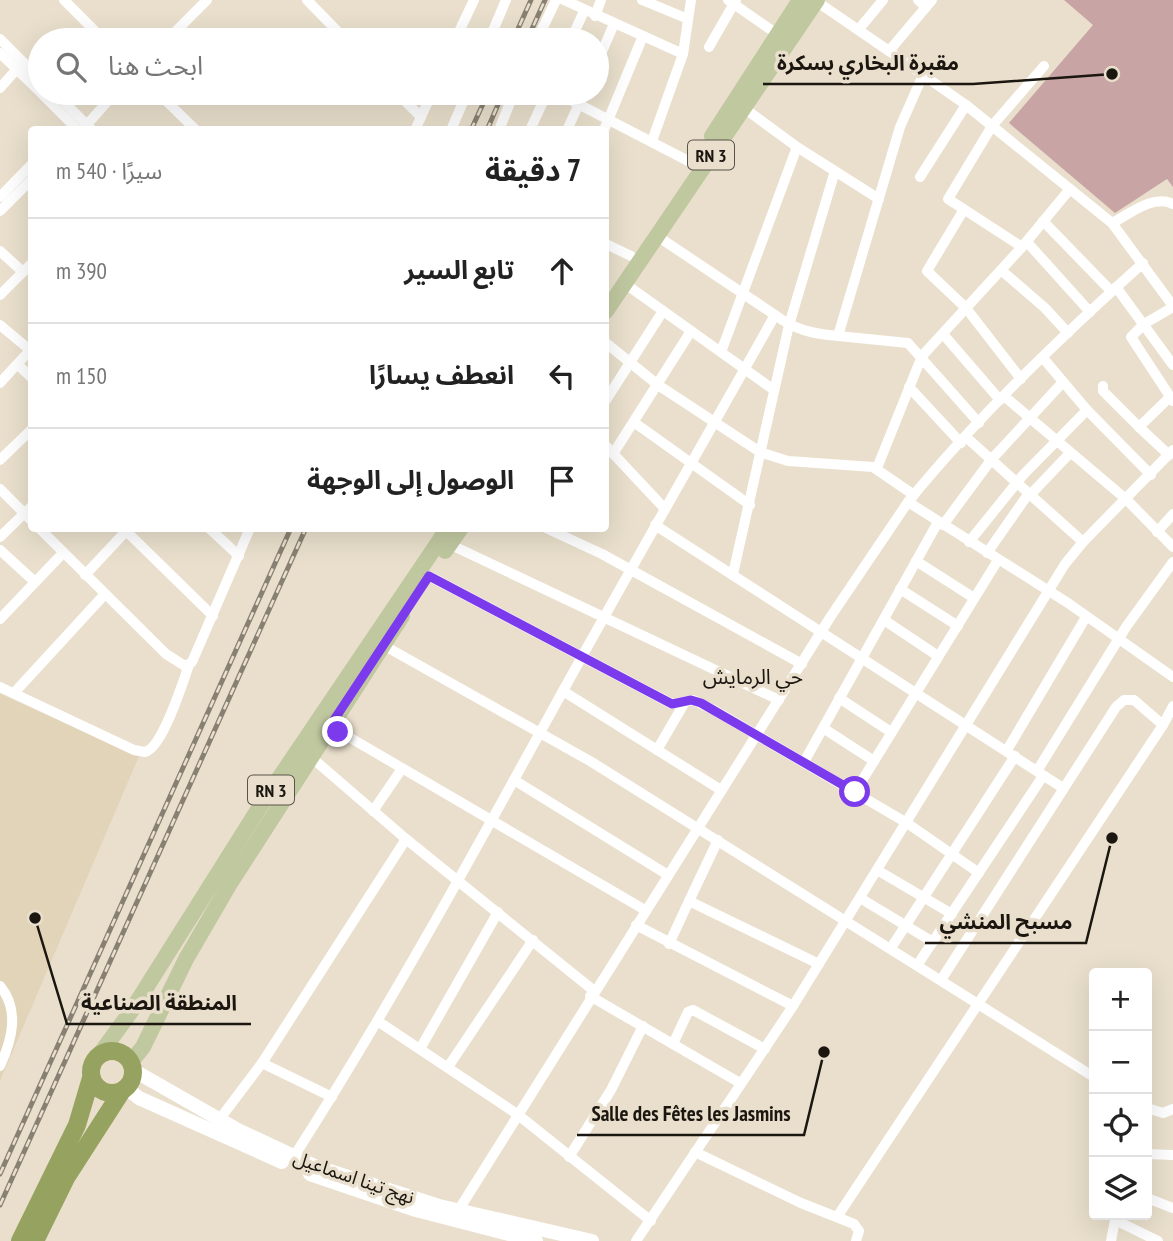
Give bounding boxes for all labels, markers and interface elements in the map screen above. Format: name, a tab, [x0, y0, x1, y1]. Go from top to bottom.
search box	[28, 28, 609, 105]
callout: مقبرة البخاري بسكرة	[763, 42, 973, 84]
icon: search	[52, 48, 90, 86]
text: ابحث هنا	[108, 49, 203, 82]
text: مقبرة البخاري بسكرة	[777, 49, 959, 80]
road number: RN 3	[688, 140, 734, 170]
text: 7 دقيقة	[485, 150, 581, 189]
text: سيرًا · 540 m	[56, 156, 162, 185]
icon: ahead	[543, 252, 581, 290]
text: تابع السير	[404, 253, 514, 286]
text: 390 m	[56, 256, 107, 285]
icon: left	[543, 357, 581, 395]
text: انعطف يسارًا	[369, 358, 514, 391]
text: 150 m	[56, 361, 107, 390]
icon: arrive	[543, 462, 581, 500]
text: الوصول إلى الوجهة	[307, 463, 514, 496]
district label: حي الرمايش	[703, 663, 803, 692]
route end	[322, 716, 353, 747]
road number: RN 3	[248, 776, 294, 804]
route start	[839, 776, 870, 807]
callout: مسبح المنشي	[925, 901, 1086, 943]
text: مسبح المنشي	[940, 908, 1072, 939]
map controls	[1089, 968, 1152, 1220]
button: +	[1089, 968, 1152, 1031]
callout: المنطقة الصناعية	[67, 982, 251, 1024]
text: المنطقة الصناعية	[81, 989, 237, 1016]
button: −	[1089, 1031, 1152, 1094]
callout: Salle des Fêtes les Jasmins	[577, 1093, 804, 1135]
button: locate	[1089, 1094, 1152, 1157]
text: Salle des Fêtes les Jasmins	[591, 1100, 791, 1127]
street label: نهج تينا اسماعيل	[289, 1145, 418, 1212]
button: layers	[1089, 1157, 1152, 1220]

